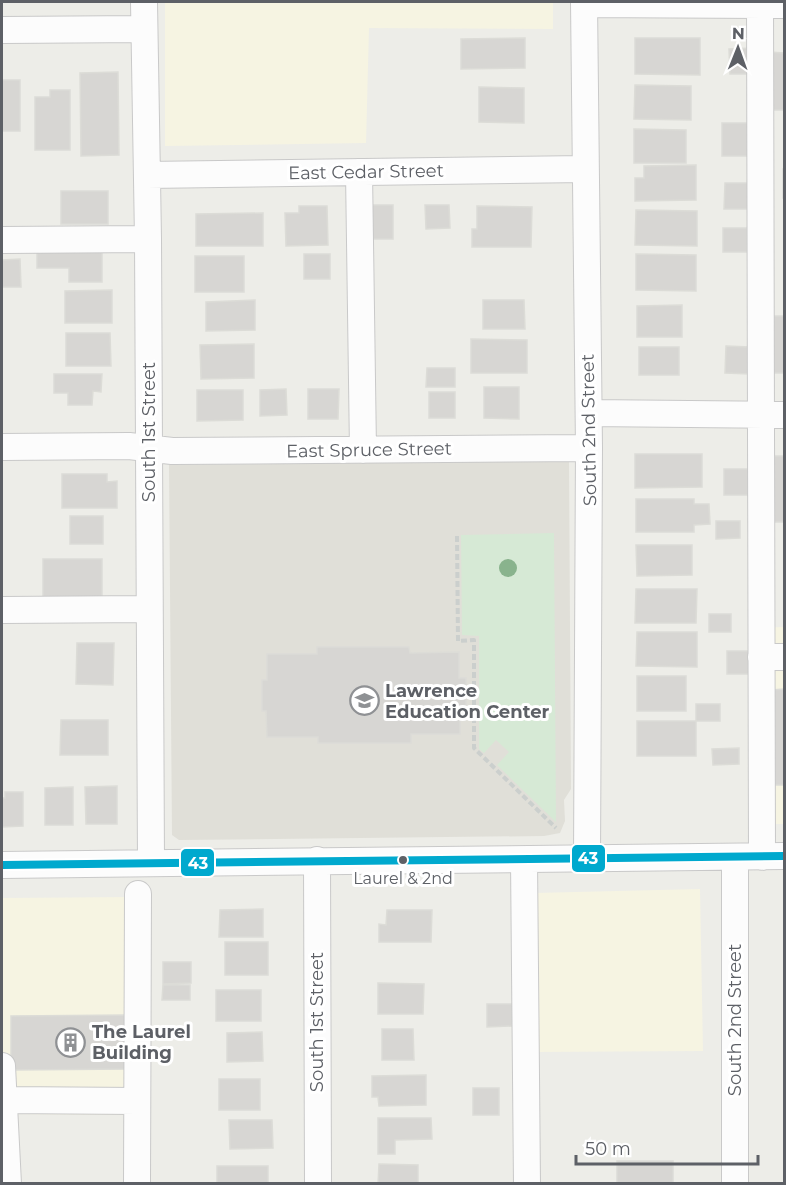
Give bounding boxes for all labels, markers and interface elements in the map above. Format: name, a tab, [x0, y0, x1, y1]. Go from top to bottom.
north arrow	[708, 18, 768, 78]
text: N	[732, 24, 745, 43]
street label: East Cedar Street	[288, 160, 444, 184]
street label: South 2nd Street	[577, 354, 601, 506]
street label: South 1st Street	[138, 362, 160, 502]
street label: East Spruce Street	[286, 438, 452, 462]
place label: Lawrence Education Center	[385, 680, 550, 723]
school or university icon: Lawrence Education Center	[348, 685, 380, 717]
line badge: 43	[571, 844, 606, 873]
line badge: 43	[180, 848, 215, 877]
text: 43	[578, 849, 598, 868]
text: 43	[188, 854, 208, 873]
marker: Laurel & 2nd	[397, 854, 409, 866]
place label: Laurel & 2nd	[353, 869, 453, 888]
street label: South 2nd Street	[724, 944, 746, 1096]
street label: South 1st Street	[306, 952, 328, 1092]
place label: The Laurel Building	[92, 1021, 191, 1064]
building icon: The Laurel Building	[55, 1026, 87, 1058]
scale bar	[576, 1128, 758, 1166]
text: 50 m	[585, 1138, 631, 1160]

